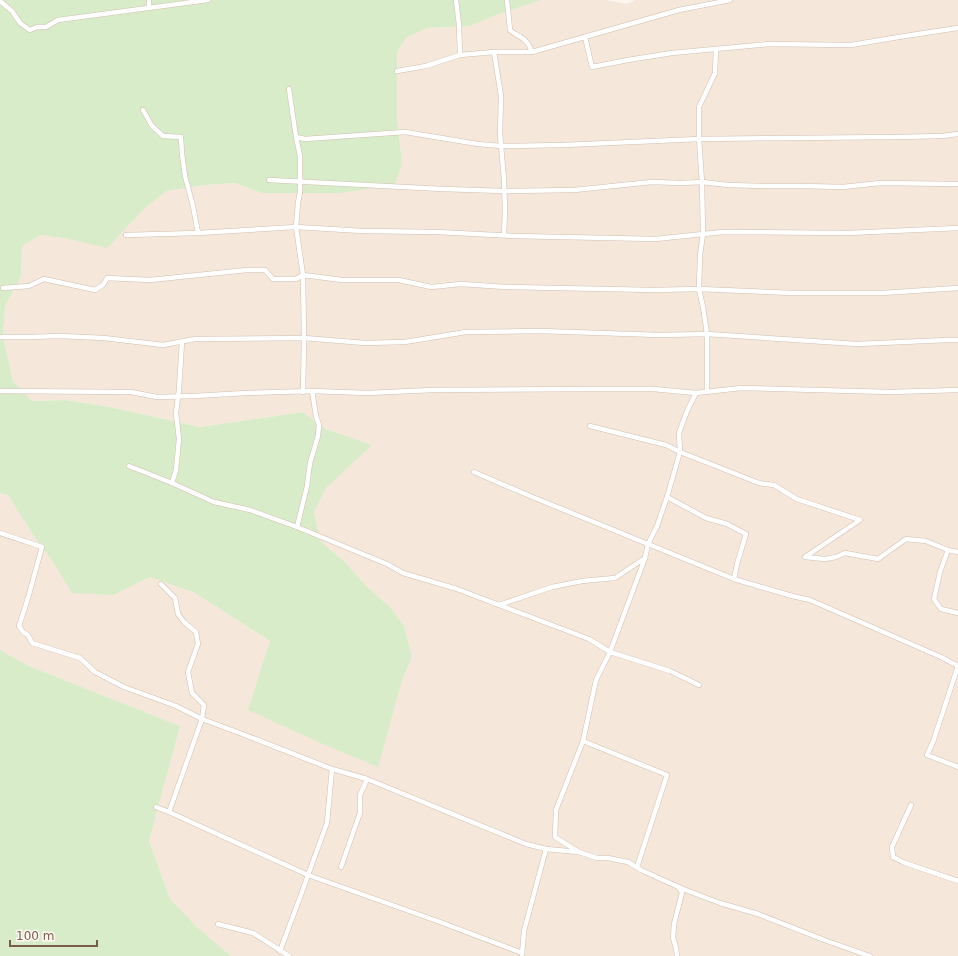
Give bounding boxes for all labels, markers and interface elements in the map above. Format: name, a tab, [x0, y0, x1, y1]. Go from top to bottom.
scale bar	[10, 922, 97, 948]
text: 100 m	[16, 929, 54, 943]

